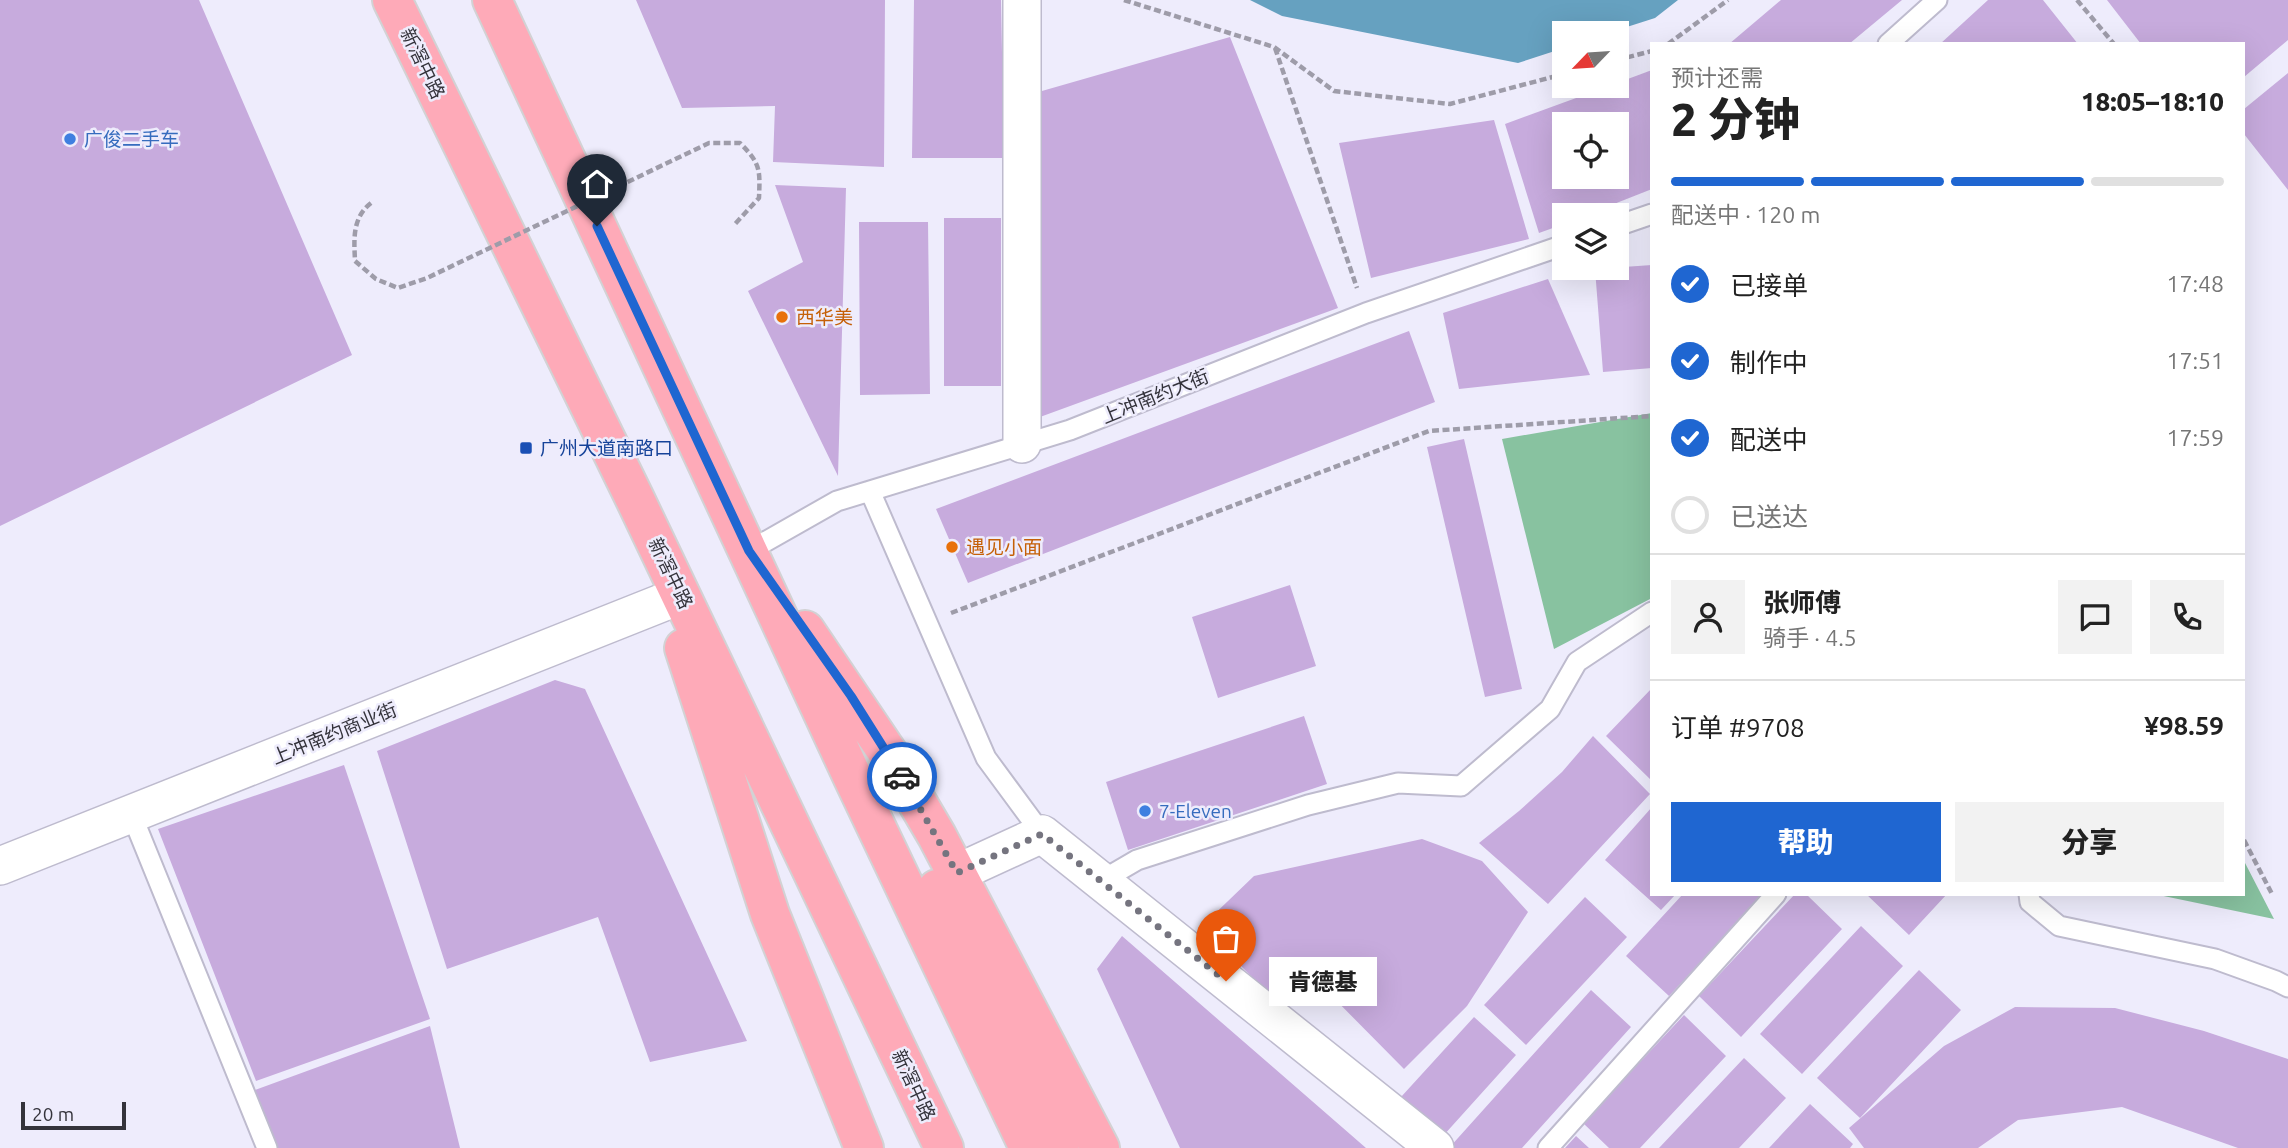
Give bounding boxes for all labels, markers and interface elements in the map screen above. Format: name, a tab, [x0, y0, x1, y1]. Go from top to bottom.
north arrow	[1552, 21, 1629, 98]
map controls	[1552, 21, 1629, 280]
street label: 新滘中路	[396, 24, 450, 102]
text: 预计还需	[1671, 65, 1763, 90]
text: 18:05–18:10	[2081, 87, 2224, 116]
text: 2 分钟	[1671, 93, 1800, 145]
button: locate	[1552, 112, 1629, 189]
place label: 广俊二手车	[84, 128, 179, 150]
marker: 广俊二手车	[62, 131, 78, 147]
pin	[567, 154, 627, 226]
icon: home	[578, 165, 616, 203]
text: 配送中 · 120 m	[1671, 202, 1820, 227]
button: layers	[1552, 203, 1629, 280]
icon: check	[1671, 265, 1709, 303]
text: 已接单	[1730, 271, 1808, 300]
text: 17:48	[2166, 271, 2224, 296]
place label: 西华美	[796, 306, 853, 328]
marker: 西华美	[774, 309, 790, 325]
icon: check	[1671, 342, 1709, 380]
text: 制作中	[1730, 348, 1808, 377]
text: 17:51	[2166, 348, 2224, 373]
street label: 上冲南约大街	[1098, 364, 1212, 428]
icon: check	[1671, 419, 1709, 457]
text: 配送中	[1730, 425, 1808, 454]
text: 17:59	[2166, 425, 2224, 450]
place label: 广州大道南路口	[540, 437, 673, 459]
marker: 广州大道南路口	[518, 440, 534, 456]
text: 已送达	[1730, 502, 1808, 531]
street label: 新滘中路	[644, 534, 698, 612]
place label: 遇见小面	[966, 536, 1042, 558]
marker: 遇见小面	[944, 539, 960, 555]
button: person	[1671, 580, 1745, 654]
button: chat	[2058, 580, 2132, 654]
button: phone	[2150, 580, 2224, 654]
text: 张师傅	[1763, 588, 1841, 617]
text: 骑手 · 4.5	[1763, 625, 1857, 650]
street label: 上冲南约商业街	[268, 698, 400, 768]
text: ¥98.59	[2144, 711, 2224, 740]
text: 订单 #9708	[1671, 713, 1805, 742]
courier	[867, 742, 937, 812]
icon: car	[883, 758, 921, 796]
place label: 7-Eleven	[1159, 800, 1232, 822]
button: 帮助	[1671, 802, 1941, 882]
button: 分享	[1955, 802, 2224, 882]
marker: 7-Eleven	[1137, 803, 1153, 819]
pin	[1196, 909, 1256, 981]
icon: bag	[1207, 920, 1245, 958]
callout: 肯德基	[1268, 956, 1376, 1006]
text: 肯德基	[1289, 969, 1358, 994]
street label: 新滘中路	[888, 1046, 940, 1124]
scale bar	[21, 1099, 126, 1131]
text: 20 m	[32, 1103, 74, 1125]

